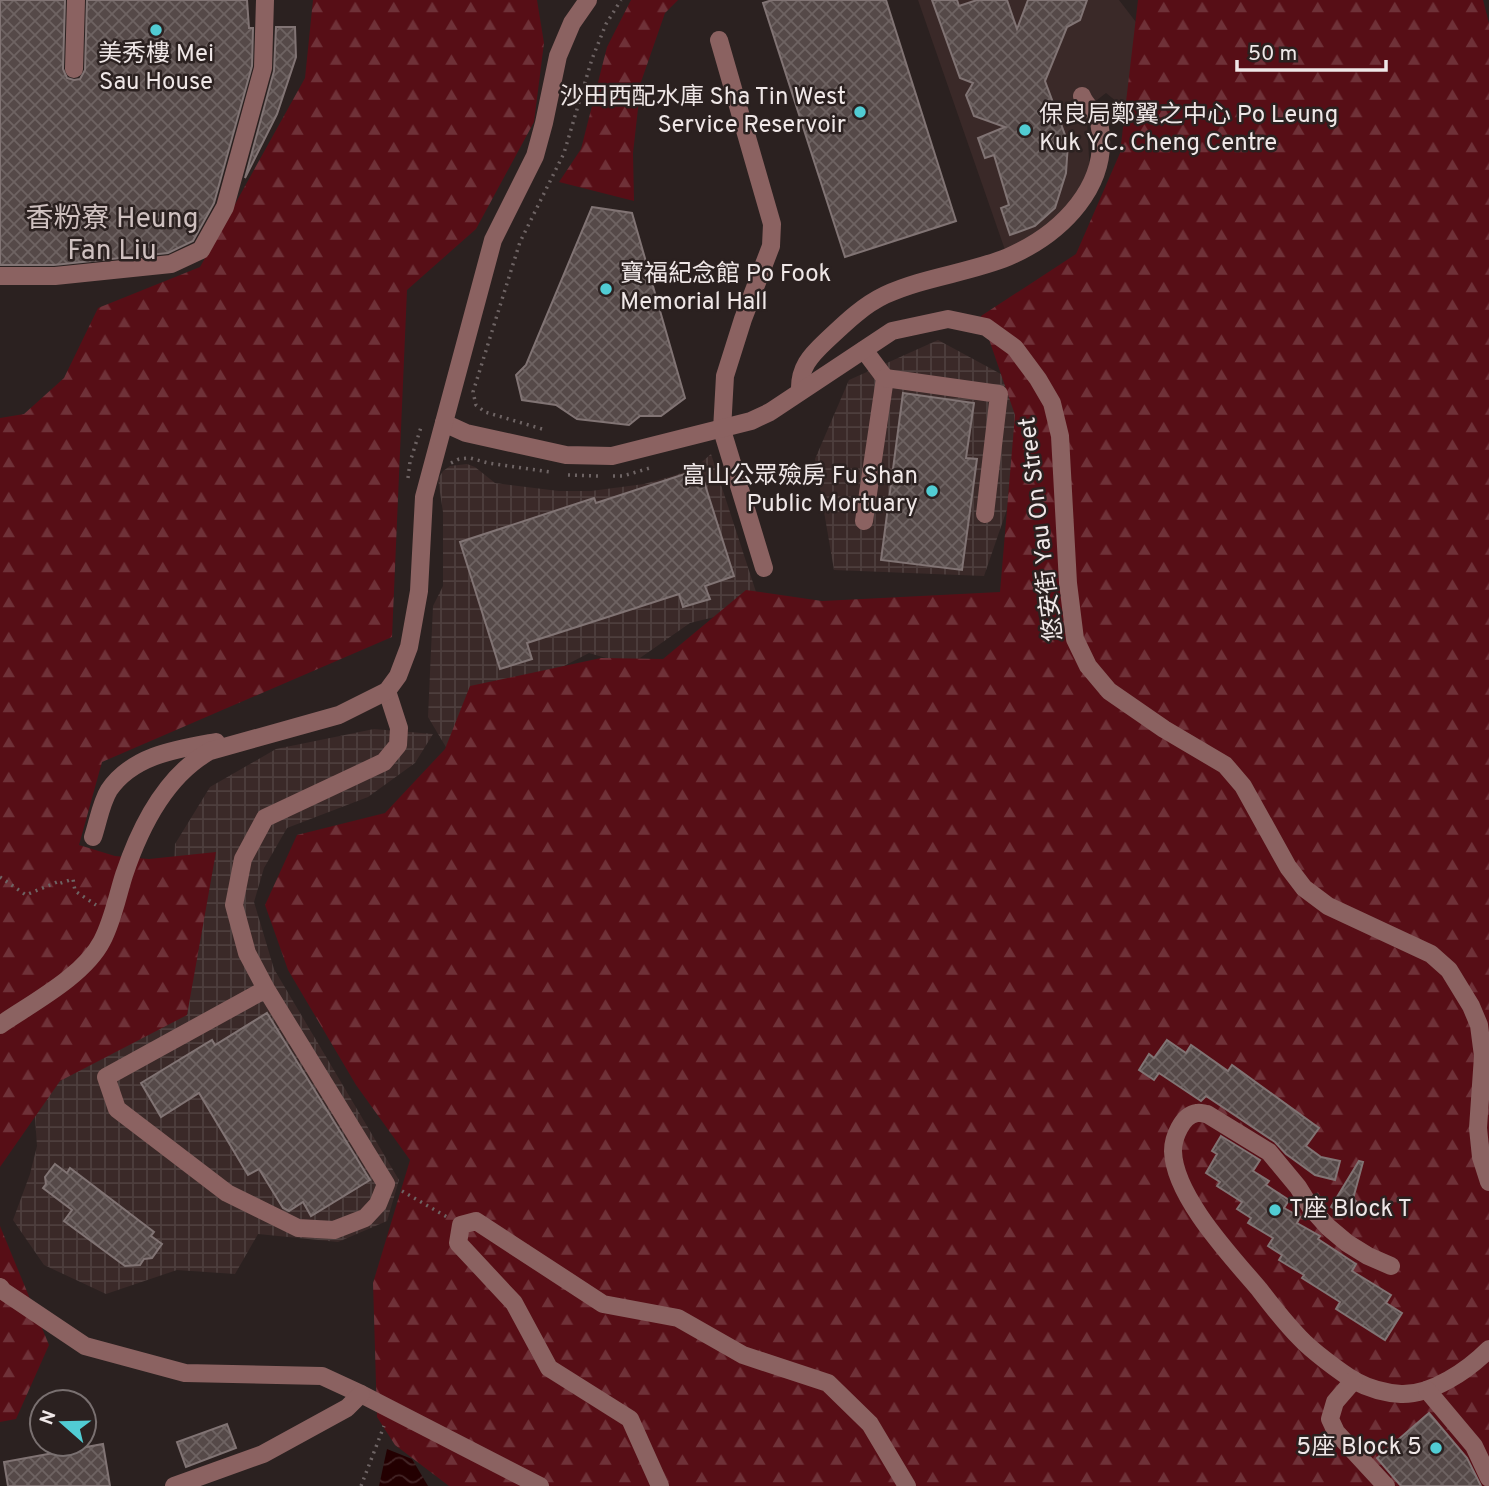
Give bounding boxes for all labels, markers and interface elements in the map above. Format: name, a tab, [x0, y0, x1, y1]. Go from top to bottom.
marker: 美秀樓 Mei Sau House	[148, 22, 164, 38]
scale bar	[1237, 28, 1386, 72]
place label: 美秀樓 Mei Sau House	[98, 40, 214, 98]
text: 50 m	[1248, 41, 1297, 68]
place label: 沙田西配水庫 Sha Tin West Service Reservoir	[560, 83, 846, 141]
place label: 保良局鄭翼之中心 Po Leung Kuk Y.C. Cheng Centre	[1039, 101, 1338, 159]
marker: 沙田西配水庫 Sha Tin West Service Reservoir	[852, 104, 868, 120]
marker: 保良局鄭翼之中心 Po Leung Kuk Y.C. Cheng Centre	[1017, 122, 1033, 138]
district label: 香粉寮 Heung Fan Liu	[25, 202, 199, 270]
place label: 寶福紀念館 Po Fook Memorial Hall	[620, 260, 831, 318]
marker: 寶福紀念館 Po Fook Memorial Hall	[598, 281, 614, 297]
street label: 悠安街 Yau On Street	[1013, 415, 1071, 643]
place label: 富山公眾殮房 Fu Shan Public Mortuary	[682, 462, 918, 520]
marker: 富山公眾殮房 Fu Shan Public Mortuary	[924, 483, 940, 499]
place label: T座 Block T	[1289, 1195, 1412, 1225]
marker: T座 Block T	[1267, 1202, 1283, 1218]
north arrow	[28, 1388, 98, 1458]
text: N	[35, 1407, 63, 1428]
place label: 5座 Block 5	[1296, 1433, 1422, 1463]
marker: 5座 Block 5	[1428, 1440, 1444, 1456]

